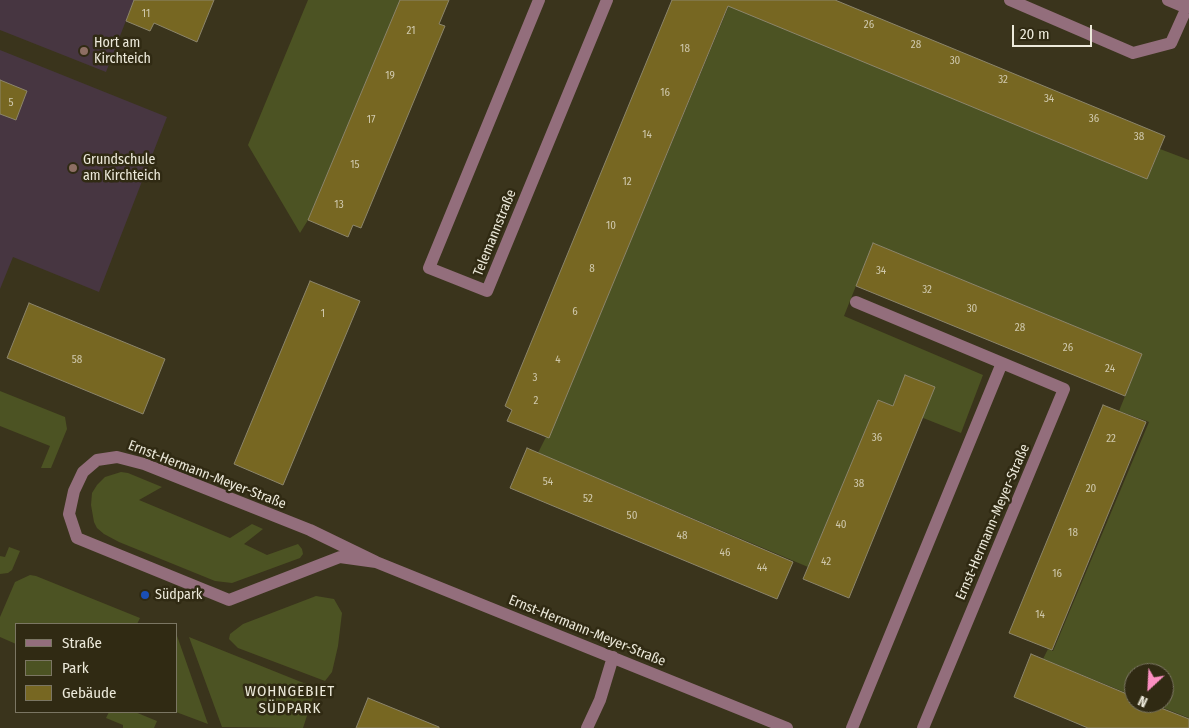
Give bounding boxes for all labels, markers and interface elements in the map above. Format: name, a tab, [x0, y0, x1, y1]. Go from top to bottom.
house number: 11	[142, 7, 150, 21]
scale bar	[1014, 15, 1094, 47]
house number: 26	[864, 18, 874, 32]
house number: 21	[407, 24, 415, 38]
text: 20 m	[1020, 25, 1050, 43]
place label: Hort am Kirchteich	[94, 35, 151, 68]
house number: 28	[911, 38, 921, 52]
house number: 18	[680, 42, 690, 56]
marker: Hort am Kirchteich	[78, 45, 90, 57]
house number: 30	[950, 54, 960, 68]
house number: 19	[385, 69, 395, 83]
house number: 32	[998, 73, 1008, 87]
house number: 16	[660, 86, 670, 100]
house number: 34	[1044, 92, 1054, 106]
house number: 5	[8, 96, 14, 110]
house number: 36	[1089, 112, 1099, 126]
house number: 17	[367, 113, 375, 127]
house number: 14	[642, 128, 652, 142]
house number: 38	[1134, 130, 1144, 144]
place label: Grundschule am Kirchteich	[83, 152, 161, 184]
house number: 15	[350, 158, 360, 172]
marker: Grundschule am Kirchteich	[67, 162, 79, 174]
house number: 12	[622, 175, 632, 189]
street label: Telemannstraße	[470, 187, 520, 279]
house number: 13	[334, 198, 344, 212]
house number: 10	[606, 219, 616, 233]
house number: 8	[589, 262, 595, 276]
house number: 34	[876, 264, 886, 278]
house number: 32	[922, 283, 932, 297]
house number: 30	[967, 302, 977, 316]
house number: 6	[572, 305, 578, 319]
house number: 1	[321, 307, 325, 321]
house number: 28	[1015, 321, 1025, 335]
house number: 26	[1063, 341, 1073, 355]
house number: 58	[72, 353, 82, 367]
house number: 4	[555, 353, 561, 367]
house number: 24	[1105, 362, 1115, 376]
house number: 3	[533, 371, 537, 385]
house number: 2	[534, 394, 538, 408]
house number: 36	[872, 431, 882, 445]
house number: 22	[1106, 432, 1116, 446]
street label: Ernst-Hermann-Meyer-Straße	[126, 437, 288, 513]
street label: Ernst-Hermann-Meyer-Straße	[952, 441, 1034, 603]
house number: 54	[543, 475, 553, 489]
house number: 38	[854, 477, 864, 491]
house number: 20	[1086, 482, 1096, 496]
house number: 52	[583, 492, 593, 506]
house number: 50	[627, 509, 637, 523]
house number: 40	[835, 518, 847, 532]
house number: 18	[1068, 526, 1078, 540]
house number: 48	[677, 529, 687, 543]
house number: 46	[720, 546, 730, 560]
house number: 42	[821, 555, 831, 569]
house number: 44	[757, 561, 767, 575]
house number: 16	[1052, 567, 1062, 581]
place label: Südpark	[155, 587, 202, 603]
marker: Südpark	[139, 589, 151, 601]
street label: Ernst-Hermann-Meyer-Straße	[506, 592, 668, 670]
house number: 14	[1035, 608, 1045, 622]
legend	[15, 623, 178, 713]
text: Straße	[62, 634, 102, 652]
text: Park	[62, 659, 89, 677]
north arrow	[1124, 663, 1174, 713]
district label: WOHNGEBIET SÜDPARK	[243, 683, 337, 718]
text: Gebäude	[62, 684, 117, 702]
text: N	[1135, 692, 1150, 711]

